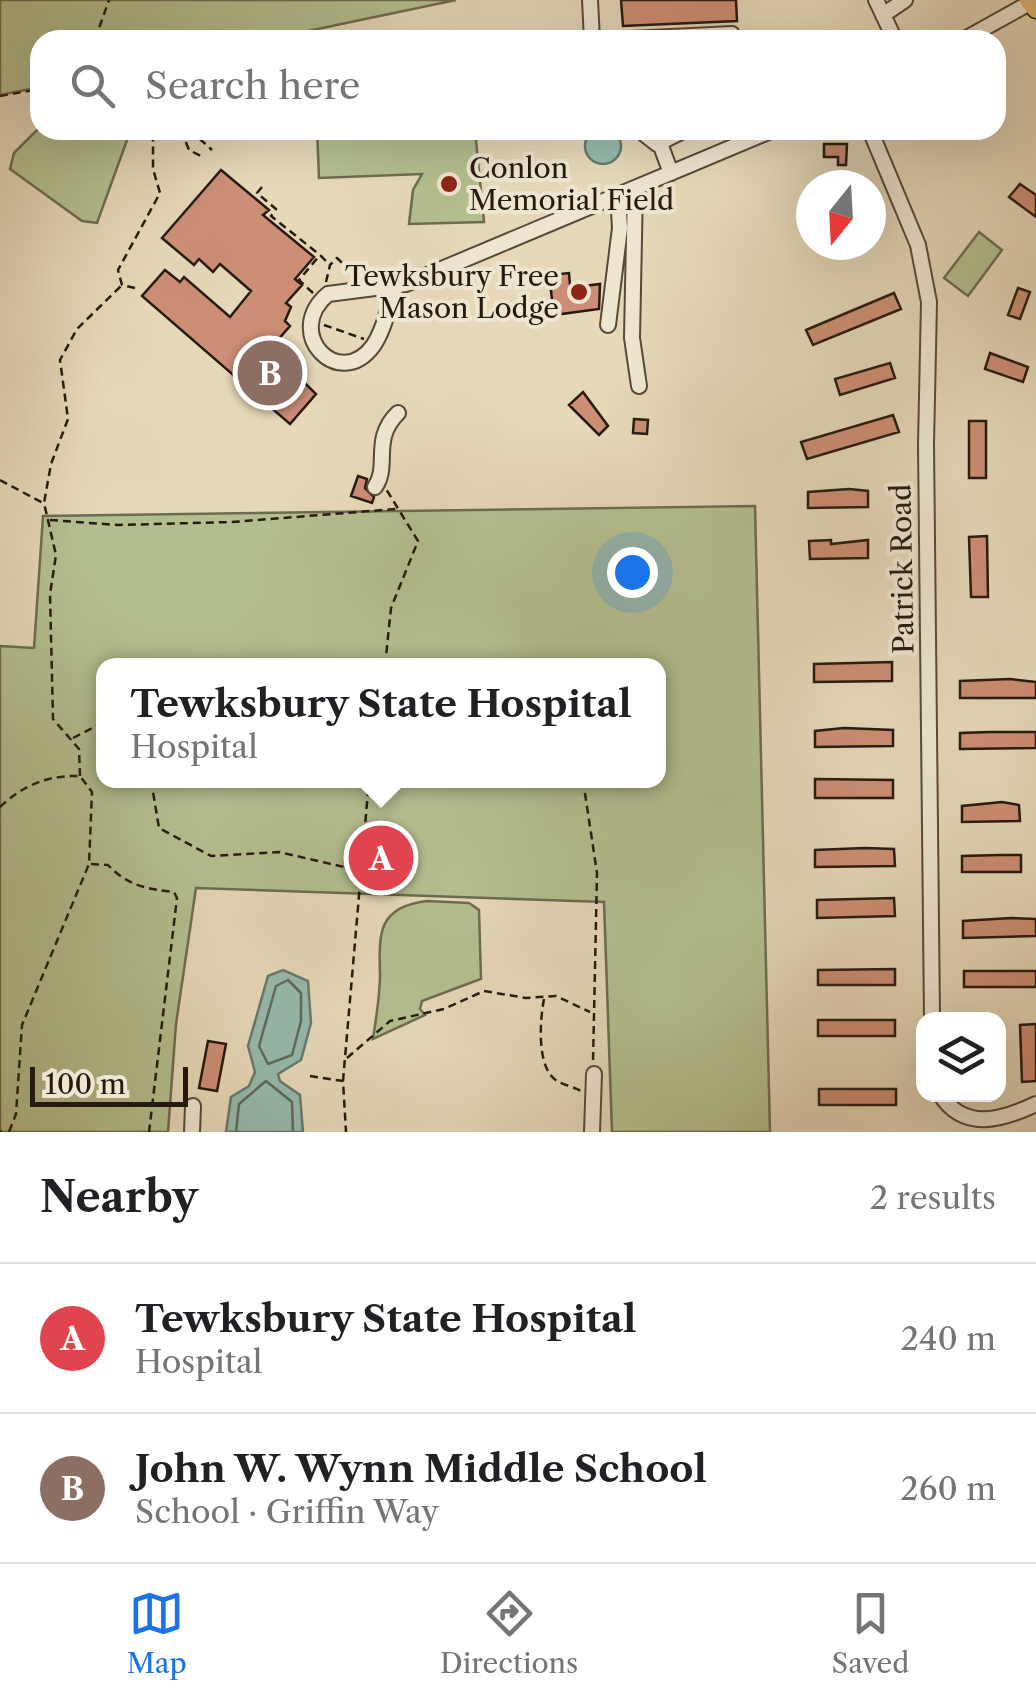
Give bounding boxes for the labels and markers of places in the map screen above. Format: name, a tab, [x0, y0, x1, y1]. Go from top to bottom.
place label: Conlon Memorial Field	[469, 151, 674, 217]
marker: Conlon Memorial Field	[438, 173, 460, 195]
place label: Tewksbury Free Mason Lodge	[345, 259, 559, 325]
marker: Tewksbury Free Mason Lodge	[568, 281, 590, 303]
pin: B	[238, 336, 302, 410]
pin: A	[348, 820, 414, 896]

